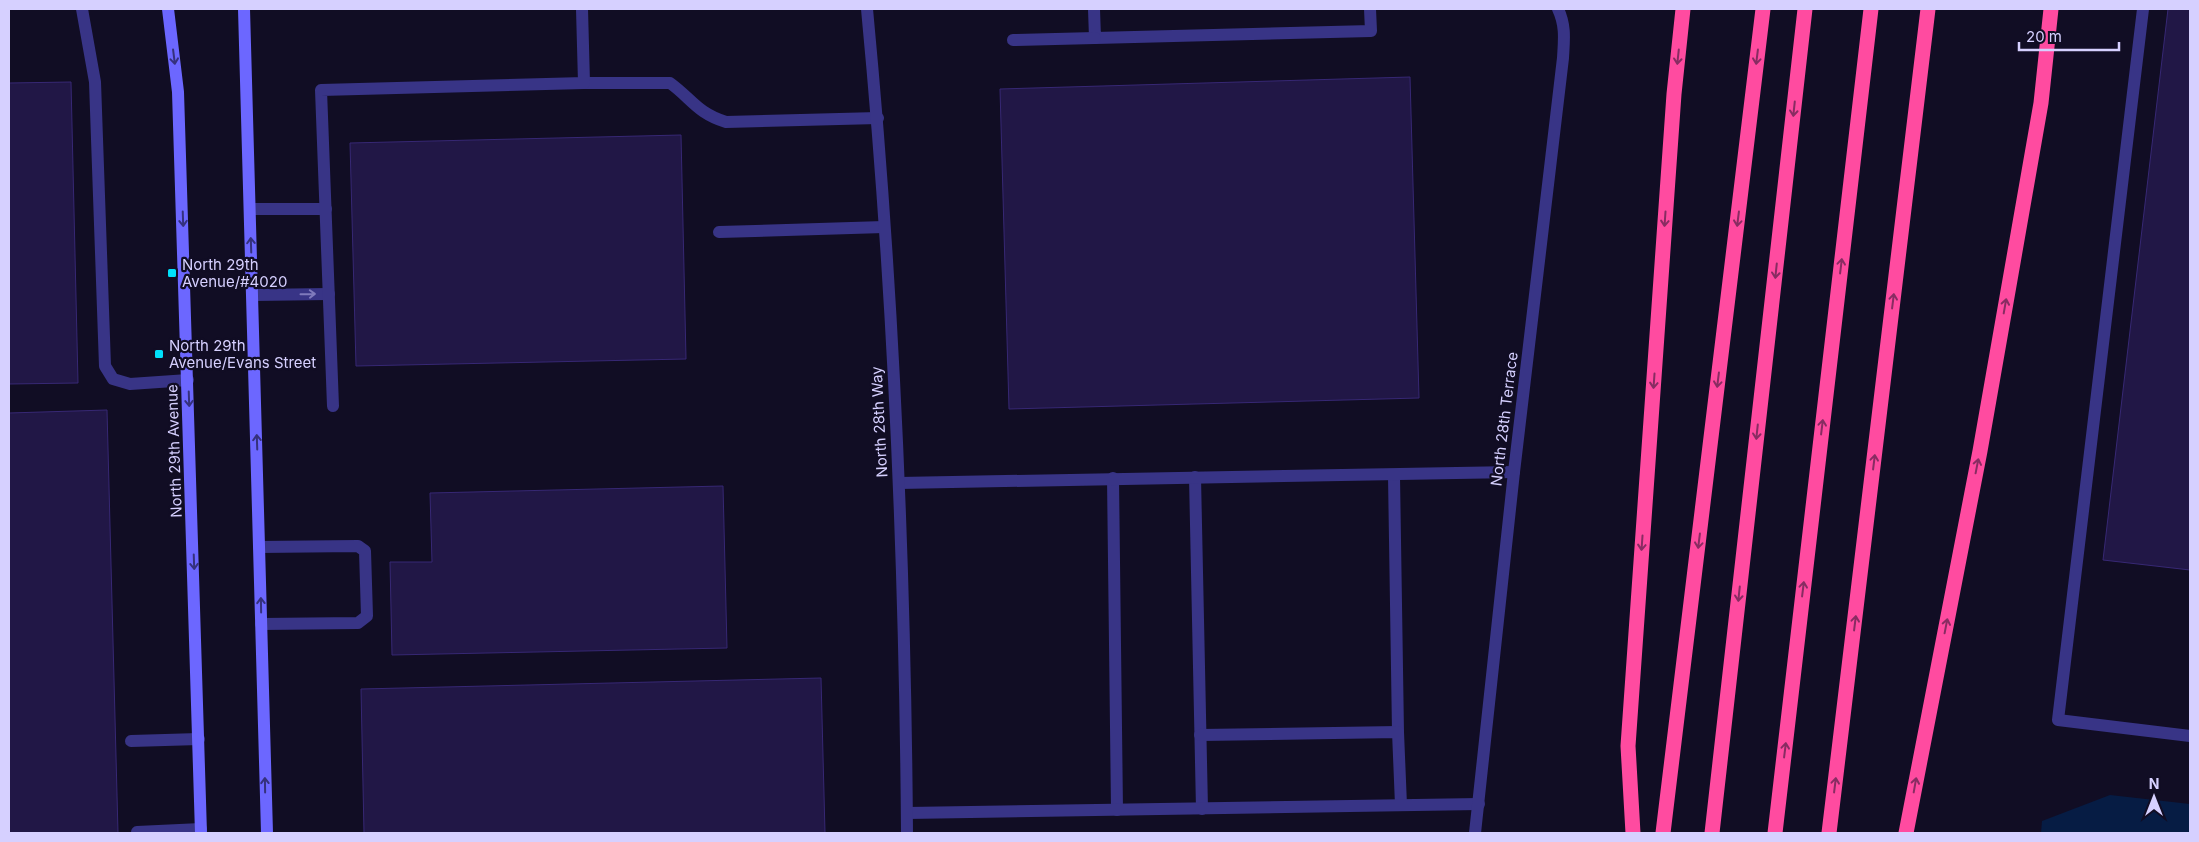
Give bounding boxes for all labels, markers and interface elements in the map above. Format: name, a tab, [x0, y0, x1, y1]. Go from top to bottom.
scale bar	[2019, 20, 2119, 52]
text: 20 m	[2026, 27, 2062, 46]
one-way arrow	[169, 49, 179, 65]
one-way arrow	[1673, 49, 1682, 65]
one-way arrow	[1752, 49, 1762, 65]
one-way arrow	[1789, 101, 1799, 117]
one-way arrow	[1733, 210, 1743, 226]
one-way arrow	[178, 211, 188, 227]
one-way arrow	[1660, 211, 1670, 227]
one-way arrow	[247, 237, 256, 253]
place label: North 29th Avenue/#4020	[182, 255, 287, 291]
one-way arrow	[1836, 258, 1846, 274]
one-way arrow	[1771, 263, 1781, 279]
marker: North 29th Avenue/#4020	[166, 267, 178, 279]
one-way arrow	[300, 289, 316, 299]
one-way arrow	[1888, 293, 1898, 309]
one-way arrow	[2001, 299, 2011, 315]
place label: North 29th Avenue/Evans Street	[169, 336, 316, 372]
marker: North 29th Avenue/Evans Street	[153, 348, 165, 360]
street label: North 28th Terrace	[1486, 351, 1522, 487]
street label: North 28th Way	[867, 365, 891, 478]
one-way arrow	[1713, 372, 1723, 388]
one-way arrow	[1649, 373, 1658, 389]
street label: North 29th Avenue	[162, 384, 186, 518]
one-way arrow	[184, 390, 194, 407]
one-way arrow	[1817, 420, 1827, 436]
one-way arrow	[1752, 424, 1762, 440]
one-way arrow	[252, 434, 262, 450]
one-way arrow	[1869, 454, 1879, 470]
one-way arrow	[1973, 459, 1983, 475]
one-way arrow	[1694, 533, 1704, 549]
one-way arrow	[1638, 535, 1647, 551]
one-way arrow	[189, 553, 199, 569]
one-way arrow	[1798, 581, 1808, 597]
one-way arrow	[1734, 585, 1744, 601]
one-way arrow	[256, 597, 266, 613]
one-way arrow	[1850, 616, 1860, 632]
one-way arrow	[1942, 618, 1951, 634]
one-way arrow	[1780, 742, 1790, 758]
north arrow	[2129, 772, 2179, 822]
text: N	[2149, 775, 2159, 792]
one-way arrow	[261, 777, 270, 793]
one-way arrow	[1830, 777, 1840, 793]
one-way arrow	[1910, 778, 1920, 794]

